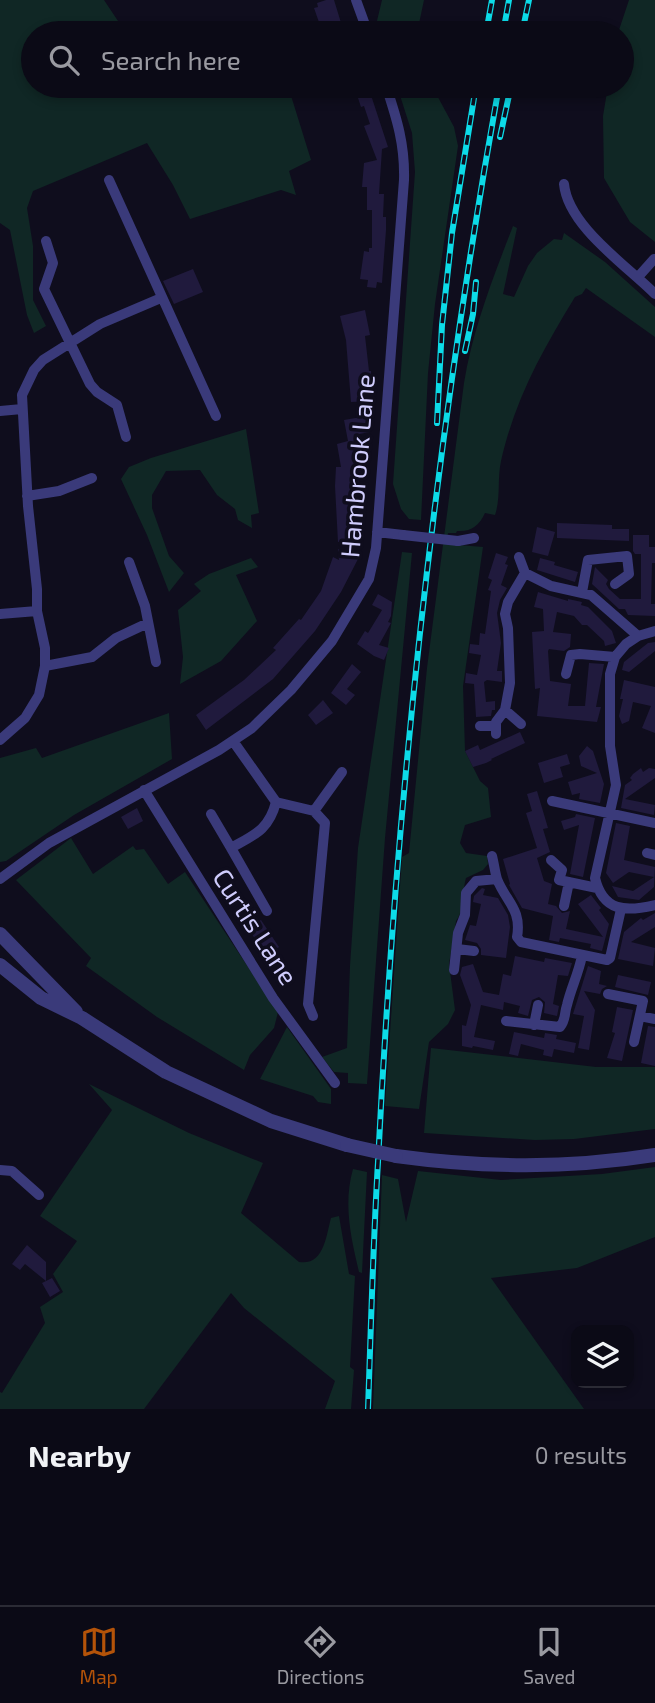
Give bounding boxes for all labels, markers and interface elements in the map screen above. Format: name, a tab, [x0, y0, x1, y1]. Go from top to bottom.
search box	[21, 21, 634, 98]
icon: search	[45, 41, 83, 79]
text: Search here	[101, 44, 241, 75]
street label: Hambrook Lane	[333, 373, 380, 559]
street label: Curtis Lane	[207, 862, 305, 990]
map controls	[571, 1325, 634, 1388]
button: layers	[571, 1325, 634, 1388]
text: Nearby	[28, 1437, 131, 1473]
text: 0 results	[535, 1441, 627, 1469]
tab: Map	[80, 1623, 118, 1688]
tab: Directions	[277, 1623, 364, 1688]
tab: Saved	[523, 1623, 575, 1688]

